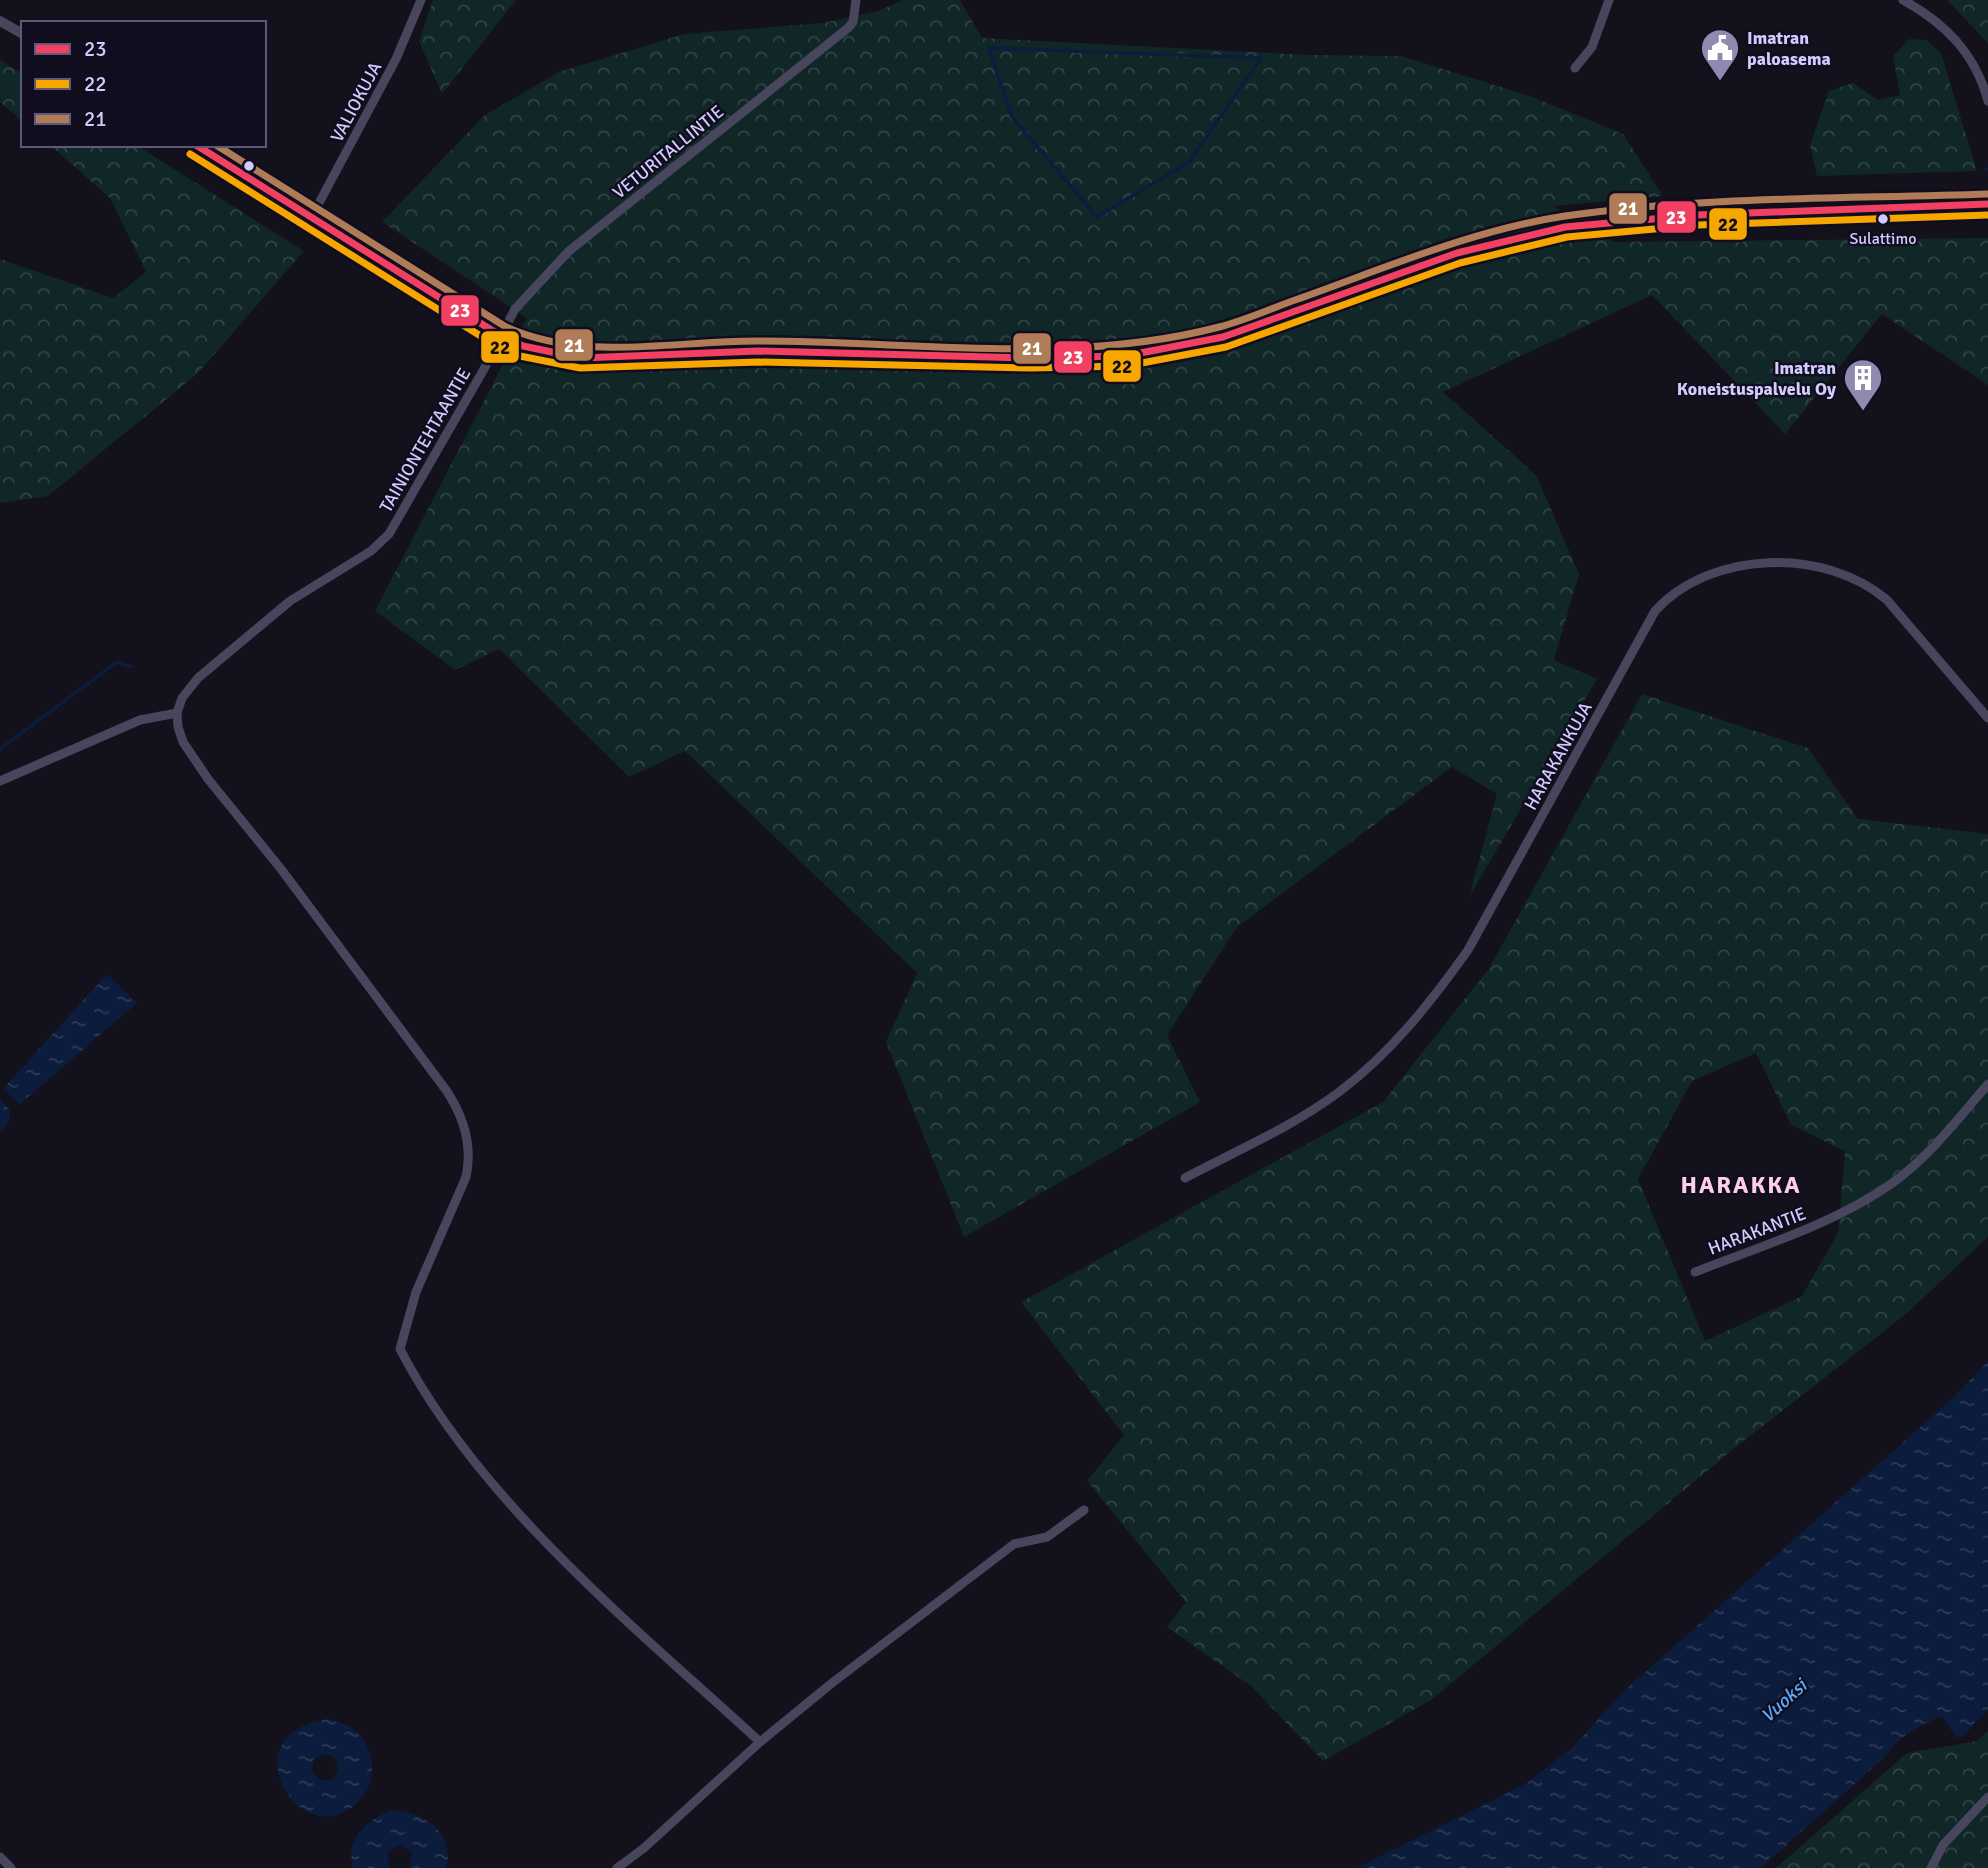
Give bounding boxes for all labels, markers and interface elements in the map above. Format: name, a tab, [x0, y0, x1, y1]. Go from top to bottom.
legend	[21, 21, 266, 147]
public building icon: Imatran paloasema	[1699, 27, 1741, 82]
place label: Imatran paloasema	[1747, 27, 1831, 70]
text: 23	[84, 36, 107, 62]
street label: VALIOKUJA	[326, 58, 386, 146]
text: 22	[84, 71, 107, 97]
street label: VETURITALLINTIE	[608, 100, 728, 204]
text: 21	[84, 106, 107, 132]
unlabelled marker	[242, 159, 256, 173]
line badge: 21	[1608, 192, 1648, 225]
text: 21	[1618, 197, 1638, 221]
line badge: 23	[1656, 200, 1697, 234]
text: 23	[1666, 206, 1686, 230]
line badge: 22	[1708, 207, 1748, 241]
marker: Sulattimo	[1876, 212, 1890, 226]
text: 22	[1718, 213, 1738, 237]
place label: Sulattimo	[1849, 229, 1917, 249]
line badge: 23	[440, 294, 480, 327]
text: 23	[450, 299, 470, 323]
line badge: 21	[554, 328, 594, 362]
line badge: 22	[480, 330, 520, 364]
line badge: 21	[1012, 332, 1052, 365]
text: 21	[564, 334, 584, 358]
text: 22	[490, 336, 510, 360]
text: 21	[1022, 337, 1042, 361]
line badge: 23	[1053, 340, 1093, 374]
text: 23	[1063, 346, 1083, 370]
line badge: 22	[1102, 349, 1142, 383]
text: 22	[1112, 355, 1132, 379]
place label: Imatran Koneistuspalvelu Oy	[1677, 357, 1836, 400]
building icon: Imatran Koneistuspalvelu Oy	[1842, 357, 1884, 412]
street label: TAINIONTEHTAANTIE	[375, 364, 475, 516]
street label: HARAKANKUJA	[1519, 698, 1597, 814]
district label: HARAKKA	[1681, 1170, 1801, 1200]
street label: HARAKANTIE	[1705, 1202, 1809, 1260]
water label: Vuoksi	[1756, 1673, 1813, 1728]

